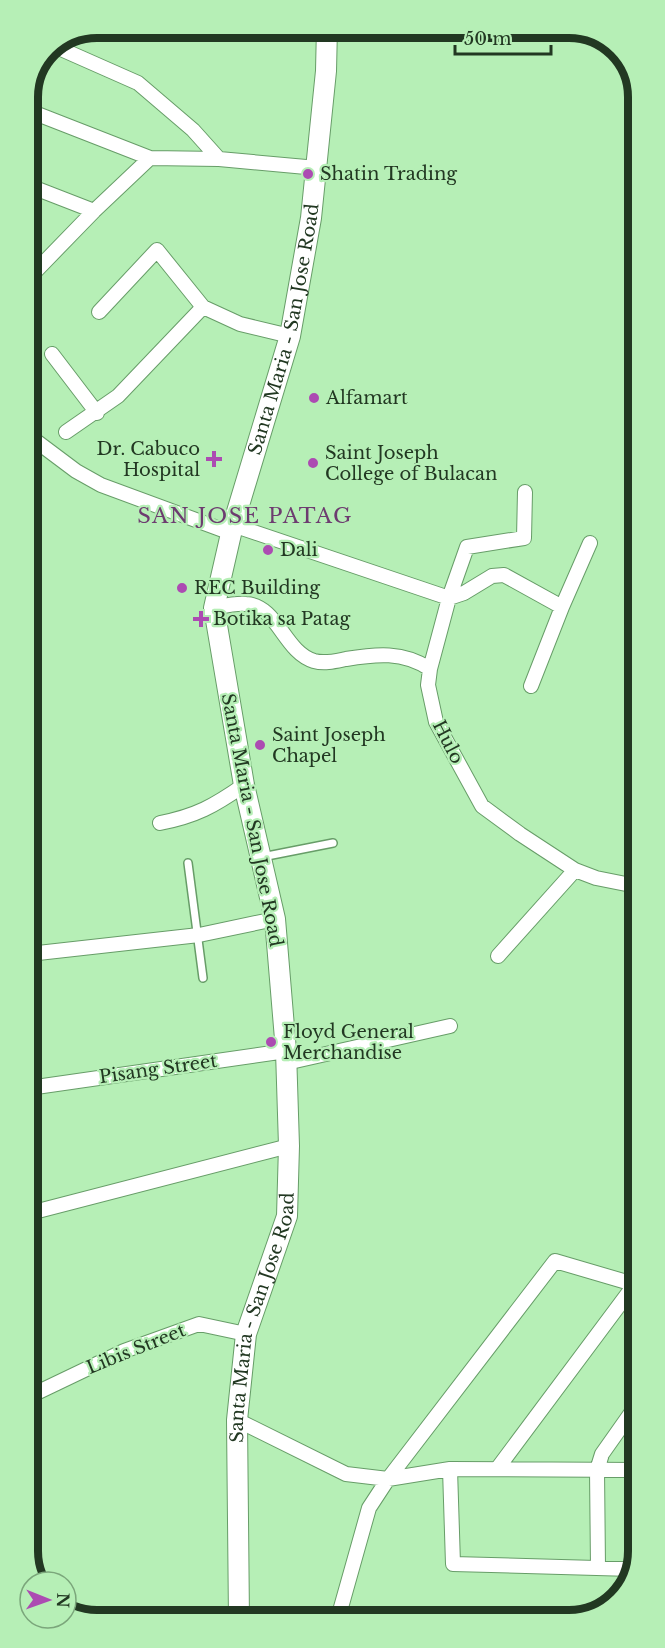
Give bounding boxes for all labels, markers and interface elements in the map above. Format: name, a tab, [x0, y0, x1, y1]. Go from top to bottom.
scale bar	[455, 18, 551, 56]
text: 50 m	[464, 28, 512, 50]
place label: Shatin Trading	[320, 163, 457, 185]
marker: Shatin Trading	[301, 167, 315, 181]
street label: Santa Maria - San Jose Road	[244, 202, 323, 457]
place label: Alfamart	[325, 387, 408, 409]
marker: Alfamart	[307, 391, 321, 405]
place label: Dr. Cabuco Hospital	[97, 438, 200, 481]
place label: Saint Joseph College of Bulacan	[325, 442, 497, 485]
marker: Dr. Cabuco Hospital	[205, 450, 223, 468]
marker: Saint Joseph College of Bulacan	[306, 456, 320, 470]
district label: SAN JOSE PATAG	[137, 503, 353, 529]
place label: Dali	[280, 539, 318, 561]
marker: Dali	[261, 543, 275, 557]
place label: REC Building	[194, 577, 320, 599]
marker: REC Building	[175, 581, 189, 595]
place label: Botika sa Patag	[213, 608, 351, 630]
marker: Botika sa Patag	[194, 612, 208, 626]
street label: Santa Maria - San Jose Road	[217, 691, 287, 949]
street label: Hulo	[428, 717, 468, 767]
place label: Saint Joseph Chapel	[272, 724, 386, 767]
marker: Saint Joseph Chapel	[253, 738, 267, 752]
place label: Floyd General Merchandise	[283, 1021, 414, 1064]
marker: Floyd General Merchandise	[264, 1035, 278, 1049]
street label: Pisang Street	[98, 1050, 219, 1088]
street label: Santa Maria - San Jose Road	[226, 1192, 299, 1443]
street label: Libis Street	[83, 1319, 189, 1379]
north arrow	[18, 1570, 78, 1630]
text: N	[53, 1593, 73, 1608]

